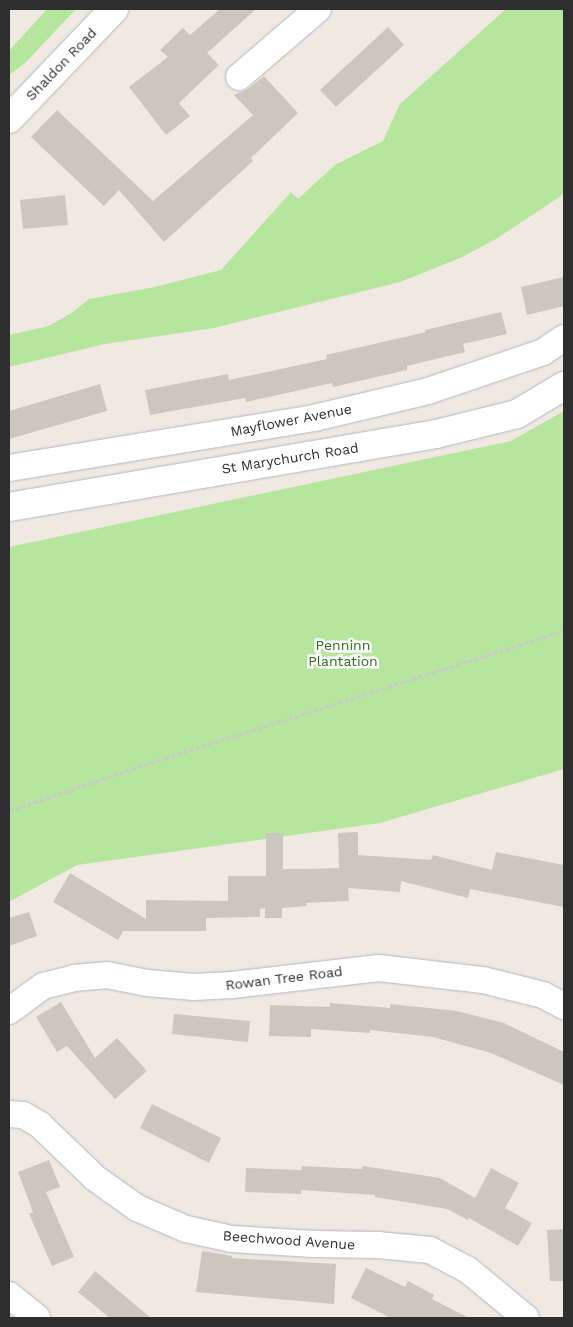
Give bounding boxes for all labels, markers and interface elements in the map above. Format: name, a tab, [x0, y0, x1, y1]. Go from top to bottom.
street label: Shaldon Road	[22, 24, 100, 104]
street label: Mayflower Avenue	[228, 400, 354, 440]
street label: St Marychurch Road	[220, 439, 360, 477]
park label: Penninn Plantation	[308, 637, 378, 670]
street label: Rowan Tree Road	[224, 962, 344, 994]
street label: Beechwood Avenue	[222, 1227, 356, 1253]

